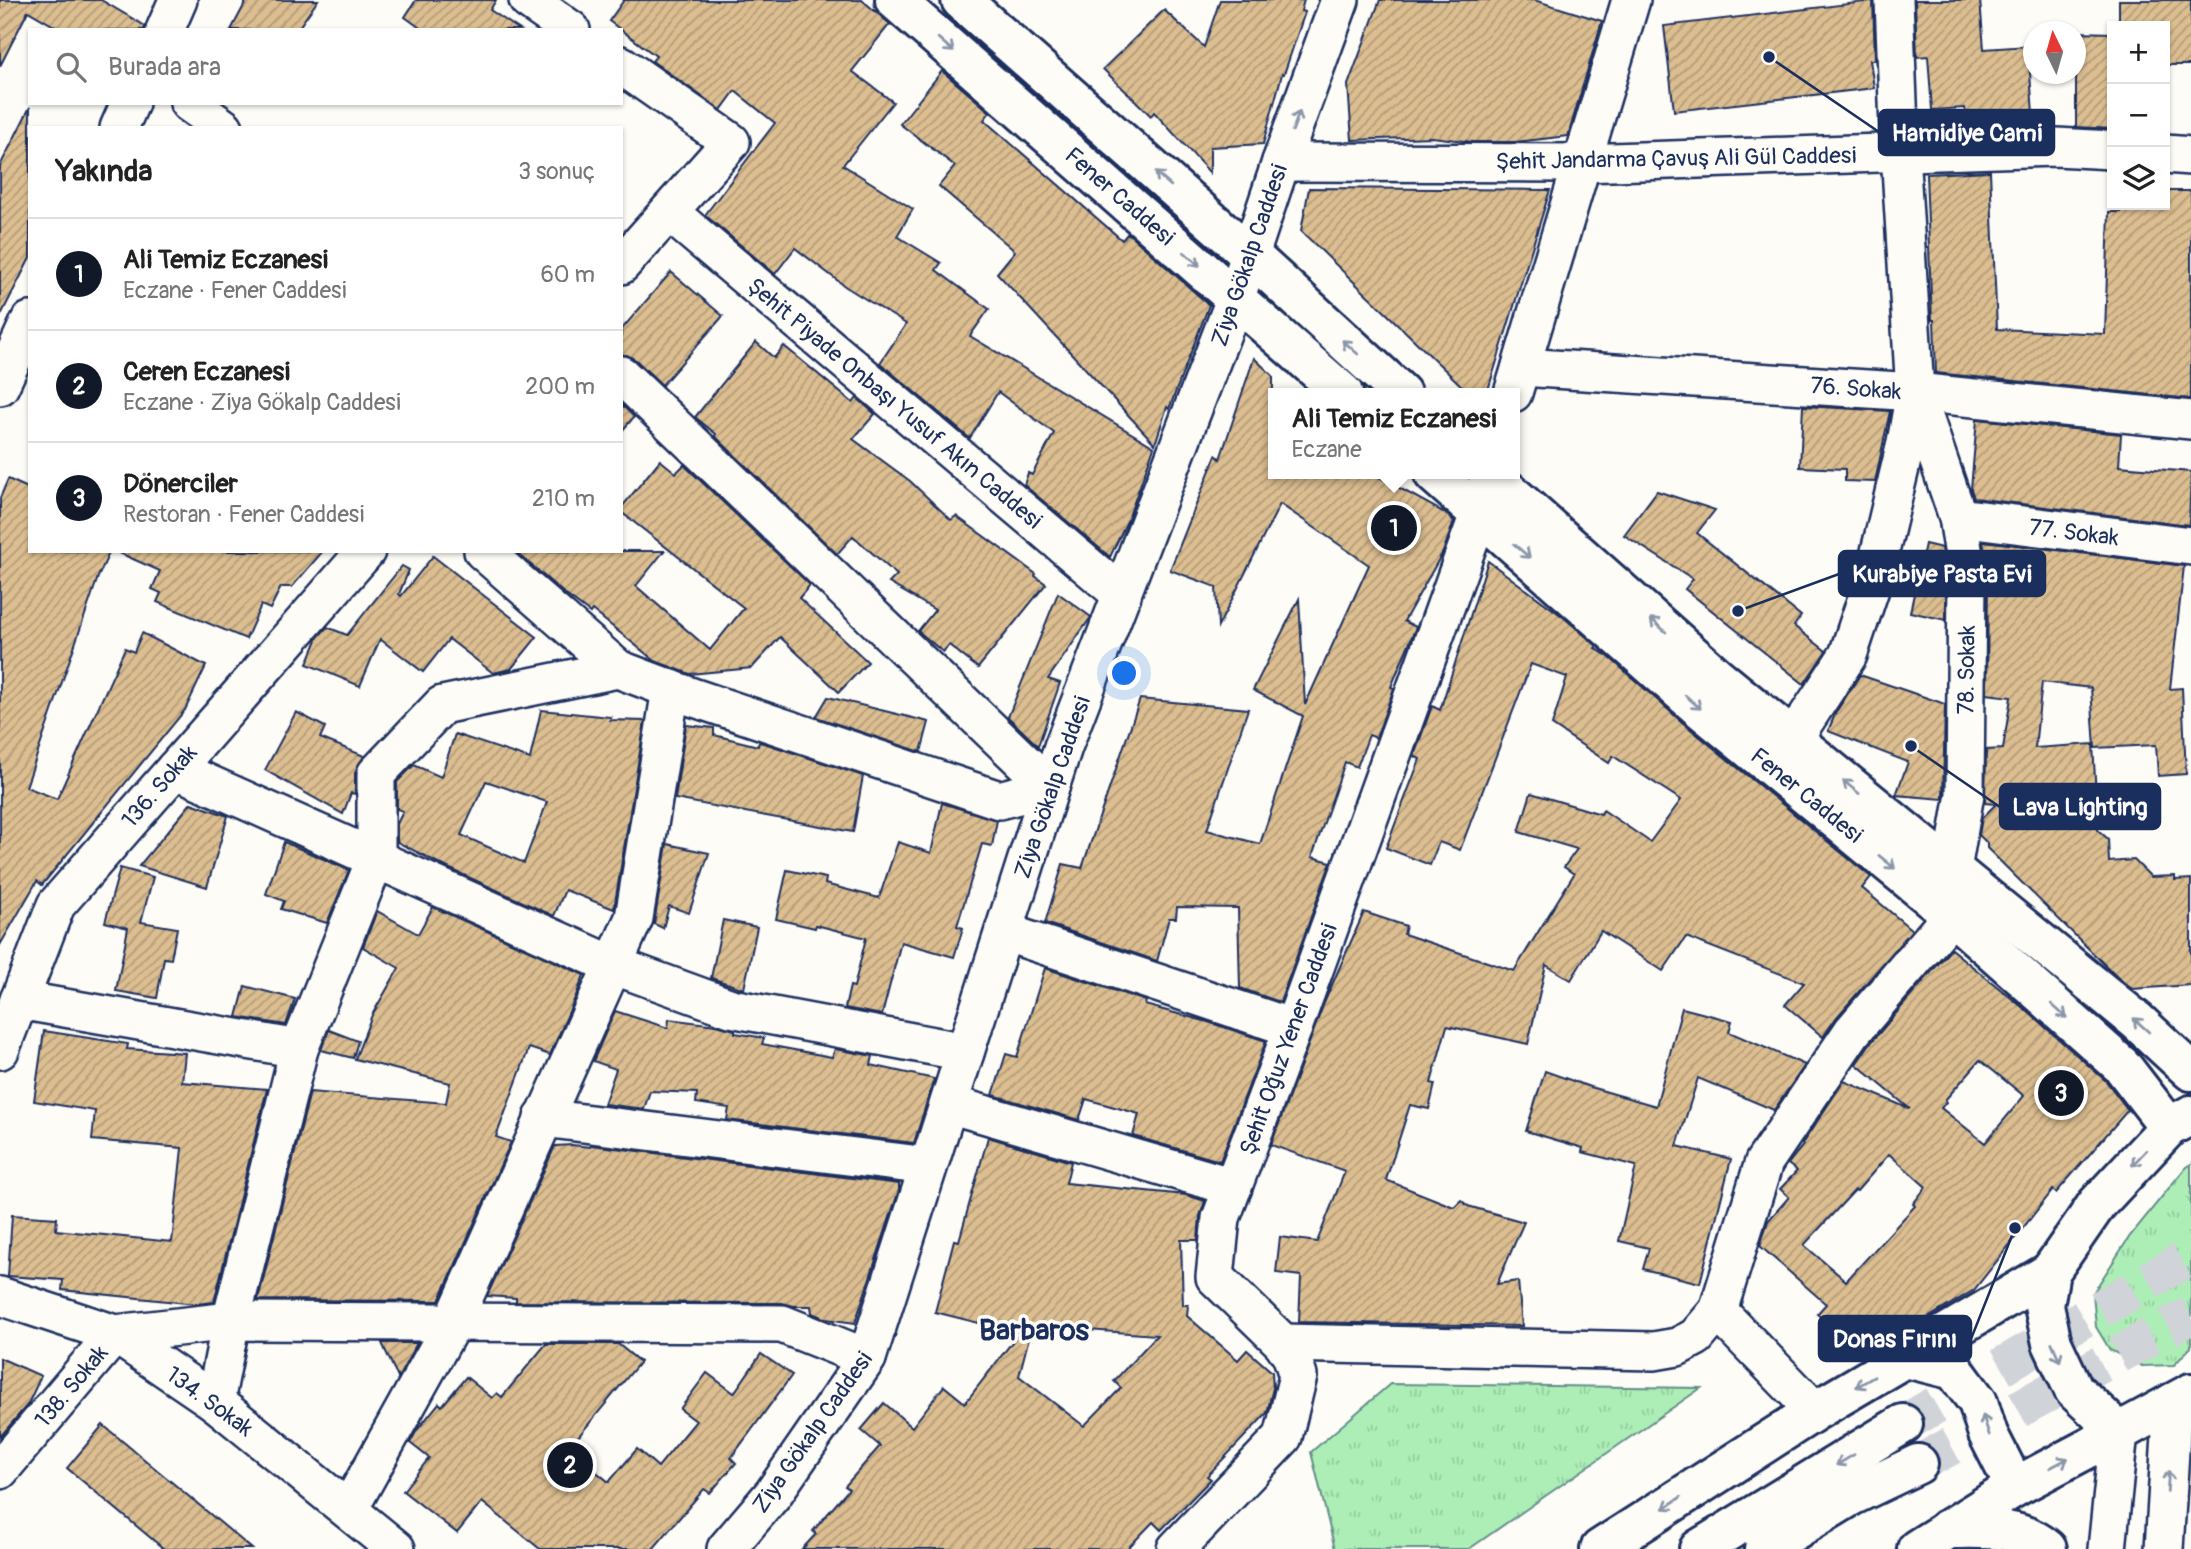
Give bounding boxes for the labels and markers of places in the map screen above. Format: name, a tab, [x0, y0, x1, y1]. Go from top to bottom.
callout: Hamidiye Cami	[1879, 110, 2054, 155]
pin: 1	[1371, 502, 1417, 554]
callout: Kurabiye Pasta Evi	[1839, 551, 2045, 596]
callout: Lava Lighting	[2000, 784, 2160, 829]
pin: 3	[2038, 1067, 2084, 1119]
callout: Donas Fırını	[1819, 1316, 1971, 1361]
pin: 2	[547, 1439, 593, 1491]

